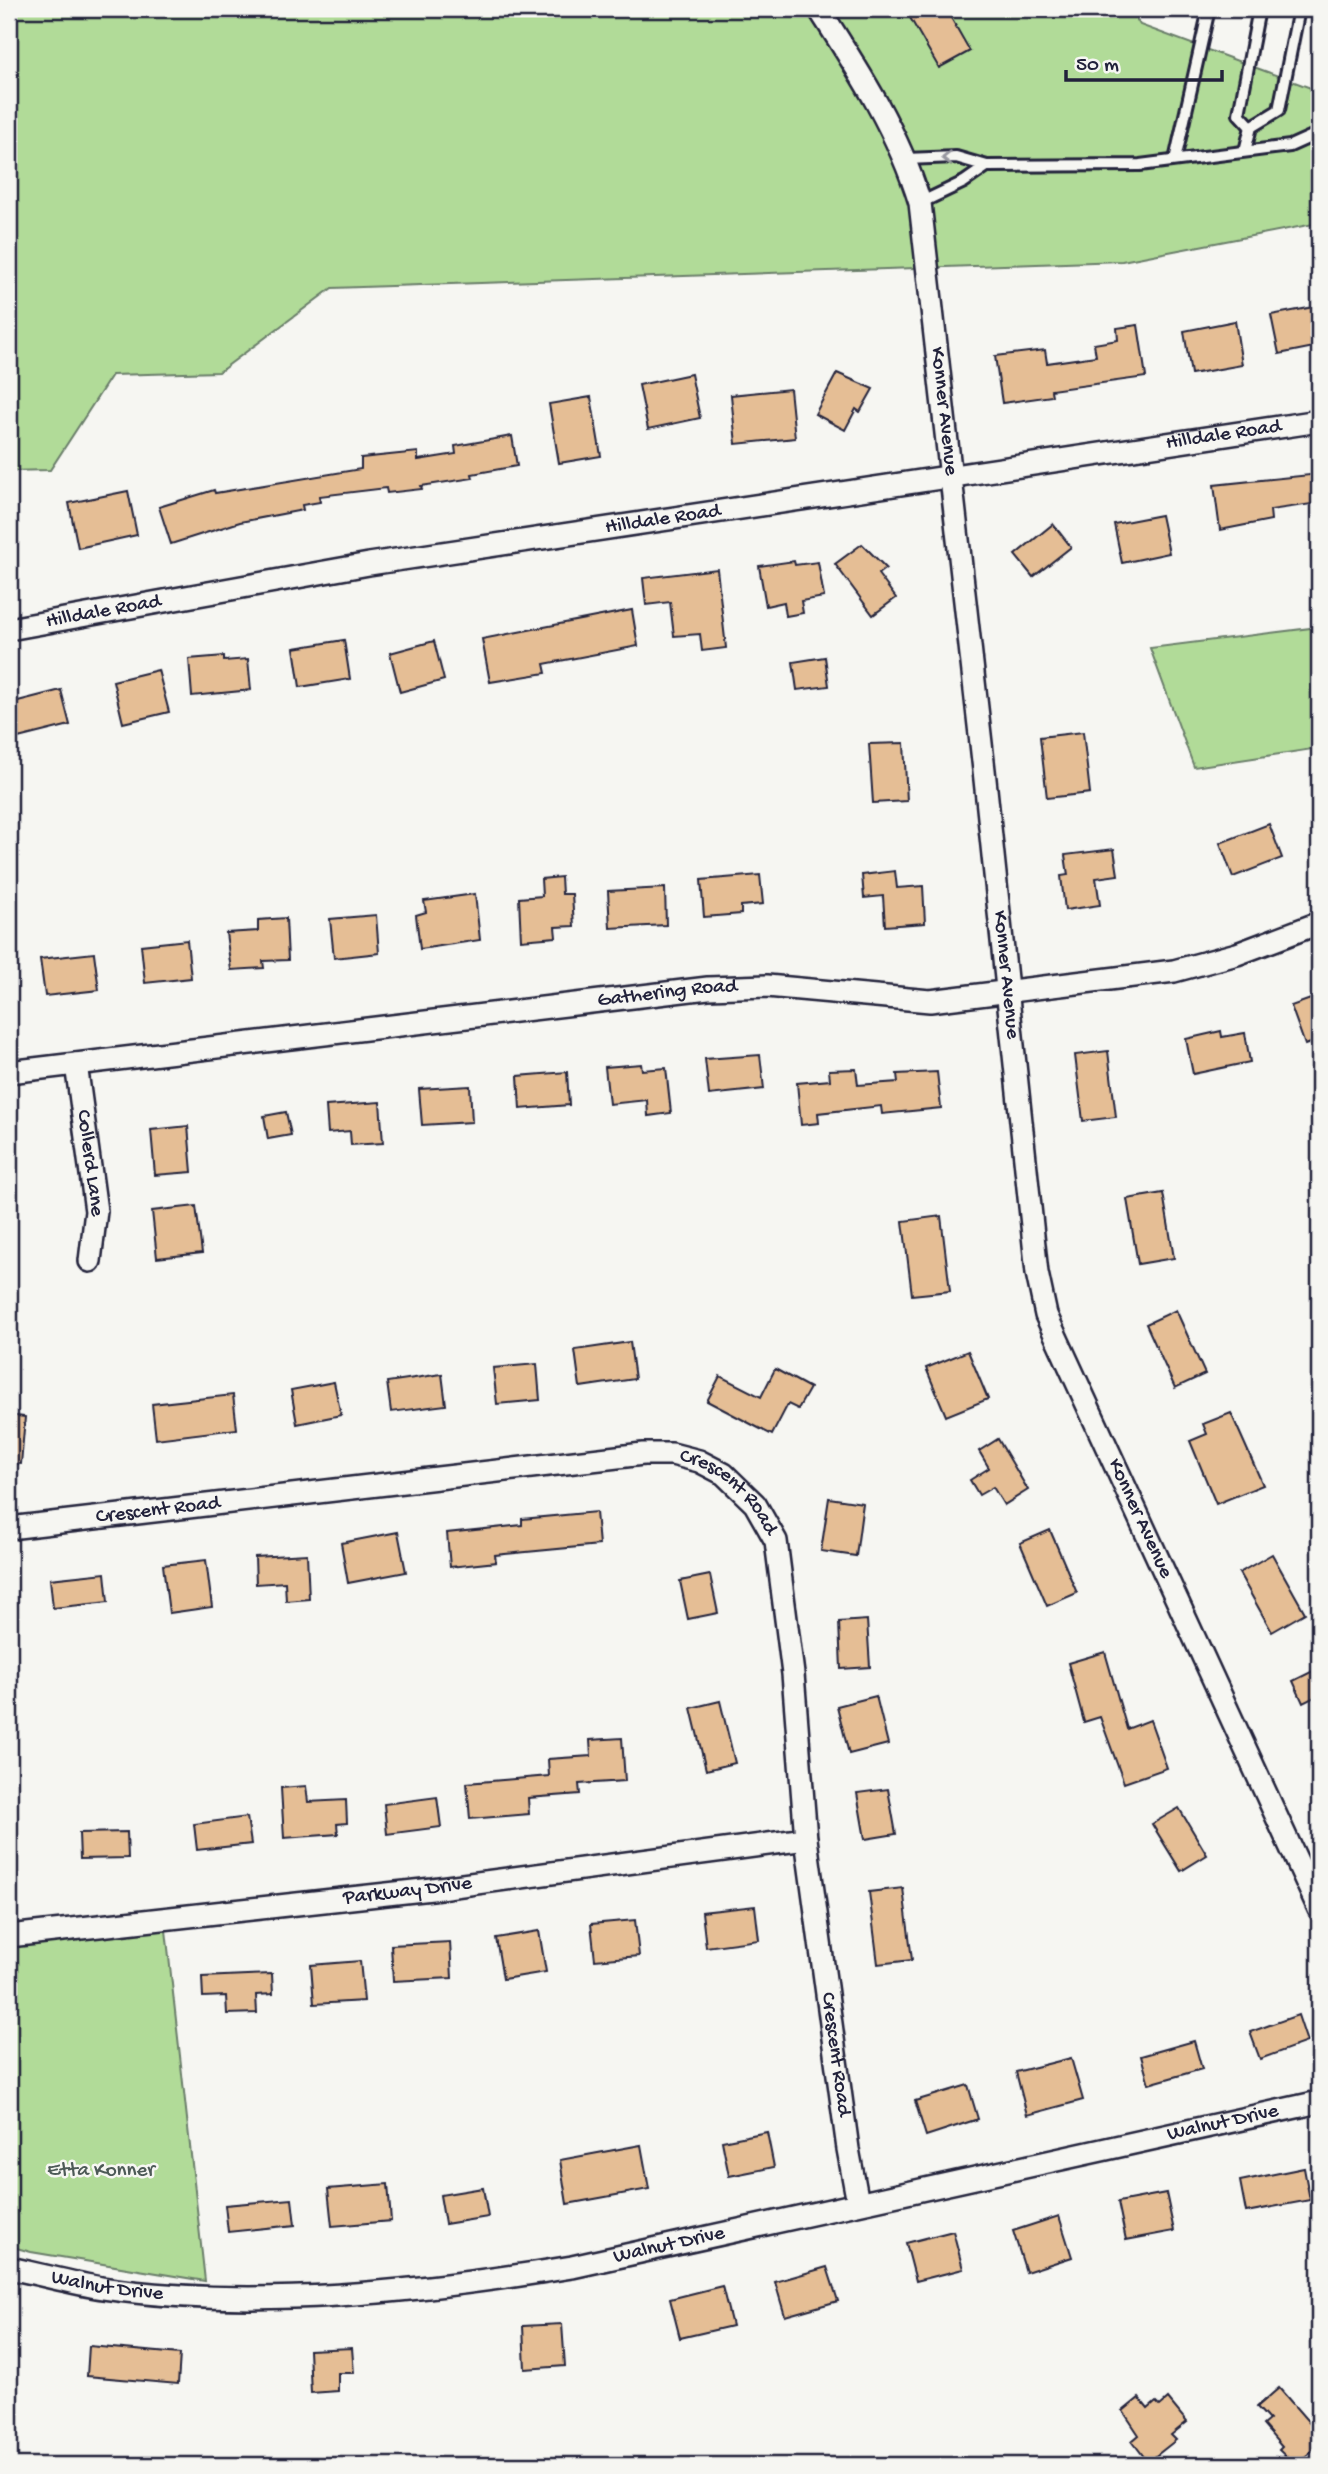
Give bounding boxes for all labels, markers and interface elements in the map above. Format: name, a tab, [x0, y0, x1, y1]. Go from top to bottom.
scale bar	[1066, 38, 1221, 82]
text: 50 m	[1076, 54, 1119, 79]
one-way arrow	[941, 150, 952, 165]
street label: Konner Avenue	[924, 346, 963, 478]
street label: Hilldale Road	[1164, 414, 1285, 456]
street label: Hilldale Road	[604, 499, 724, 541]
street label: Hilldale Road	[44, 589, 165, 635]
street label: Konner Avenue	[986, 909, 1025, 1041]
street label: Gathering Road	[596, 974, 739, 1014]
street label: Collerd Lane	[70, 1108, 109, 1219]
street label: Crescent Road	[677, 1444, 783, 1541]
street label: Konner Avenue	[1101, 1455, 1178, 1584]
street label: Crescent Road	[95, 1491, 223, 1530]
street label: Parkway Drive	[341, 1871, 474, 1911]
street label: Crescent Road	[814, 1991, 856, 2120]
street label: Walnut Drive	[1165, 2099, 1282, 2148]
park label: Etta Konner	[47, 2159, 156, 2184]
street label: Walnut Drive	[611, 2221, 728, 2270]
street label: Walnut Drive	[48, 2265, 165, 2307]

